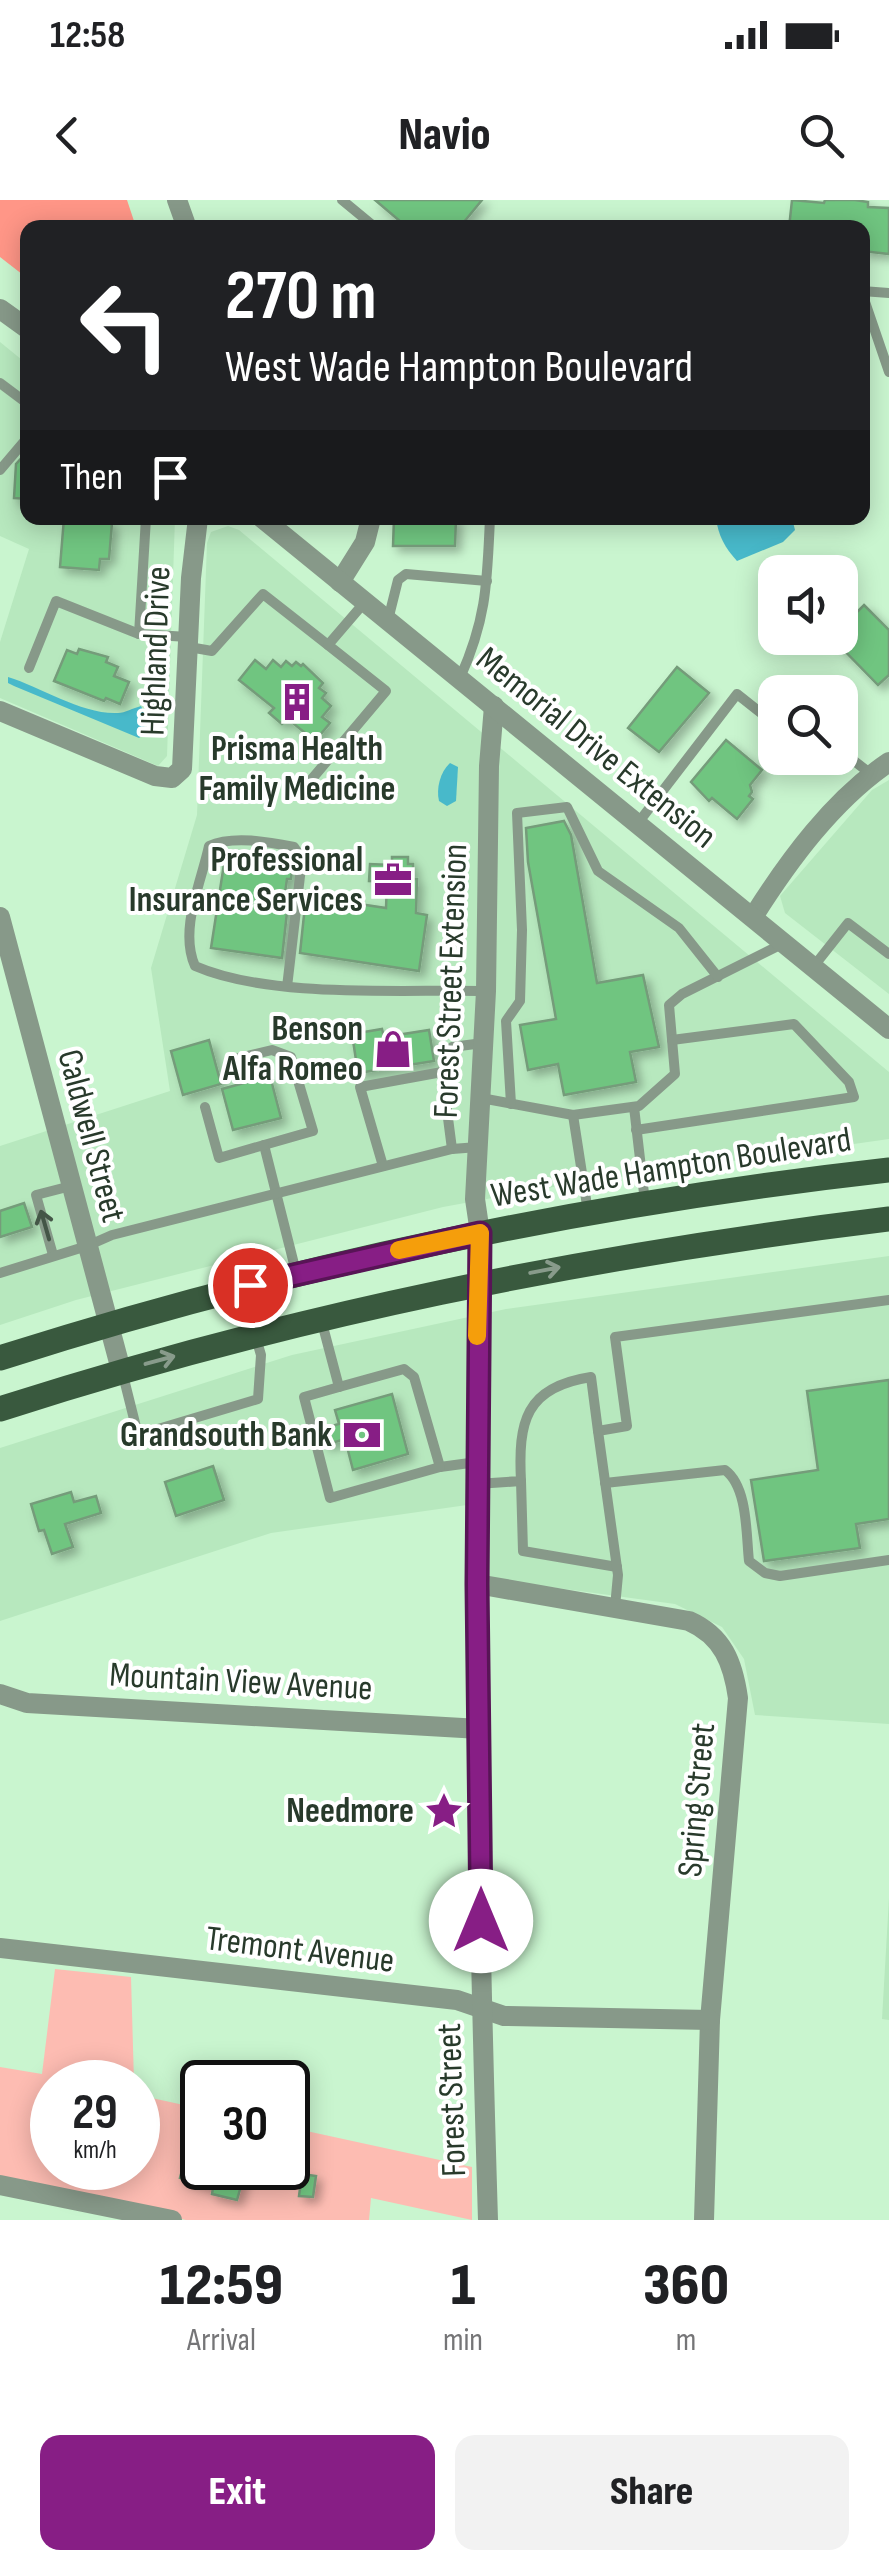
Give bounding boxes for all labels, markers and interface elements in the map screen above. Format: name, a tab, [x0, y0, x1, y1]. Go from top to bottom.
text: 12:58	[50, 13, 125, 58]
icon: back	[40, 108, 95, 163]
text: Navio	[398, 108, 491, 163]
icon: search	[794, 108, 849, 163]
text: 270 m	[225, 255, 377, 339]
icon: left	[60, 260, 190, 390]
text: West Wade Hampton Boulevard	[225, 340, 693, 395]
icon: arrive	[143, 450, 198, 505]
text: Then	[60, 455, 123, 500]
map controls	[758, 555, 858, 775]
button: sound	[758, 555, 858, 655]
street label: Highland Drive	[132, 566, 180, 736]
street label: Memorial Drive Extension	[467, 638, 725, 858]
button: search	[758, 675, 858, 775]
building icon: Prisma Health Family Medicine	[276, 681, 318, 723]
place label: Prisma Health Family Medicine	[198, 728, 396, 811]
place label: Professional Insurance Services	[129, 839, 363, 922]
street label: Forest Street Extension	[425, 843, 477, 1119]
office icon: Professional Insurance Services	[372, 859, 414, 901]
place label: Benson Alfa Romeo	[222, 1008, 363, 1091]
shop icon: Benson Alfa Romeo	[372, 1028, 414, 1070]
street label: Caldwell Street	[47, 1045, 135, 1227]
street label: West Wade Hampton Boulevard	[488, 1118, 854, 1218]
one-way arrow	[35, 1210, 53, 1241]
pin	[208, 1243, 293, 1328]
icon: arrive	[223, 1258, 278, 1313]
one-way arrow	[528, 1260, 560, 1279]
one-way arrow	[144, 1349, 175, 1368]
place label: Grandsouth Bank	[120, 1414, 332, 1457]
bank icon: Grandsouth Bank	[341, 1414, 383, 1456]
street label: Mountain View Avenue	[108, 1654, 374, 1710]
street label: Spring Street	[669, 1721, 725, 1879]
place label: Needmore	[286, 1790, 414, 1833]
place icon: Needmore	[423, 1790, 465, 1832]
position arrow	[429, 1869, 533, 1973]
street label: Tremont Avenue	[203, 1917, 397, 1983]
street label: Forest Street	[428, 2023, 476, 2177]
speed limit sign: 30	[180, 2060, 310, 2190]
text: 29	[72, 2083, 118, 2143]
text: km/h	[73, 2135, 117, 2166]
text: 12:59	[160, 2250, 283, 2322]
text: 1	[451, 2250, 475, 2322]
text: 360	[643, 2250, 729, 2322]
text: Arrival	[187, 2321, 256, 2360]
text: min	[443, 2321, 483, 2360]
text: m	[676, 2321, 696, 2360]
button: Exit	[40, 2435, 435, 2550]
button: Share	[455, 2435, 849, 2550]

